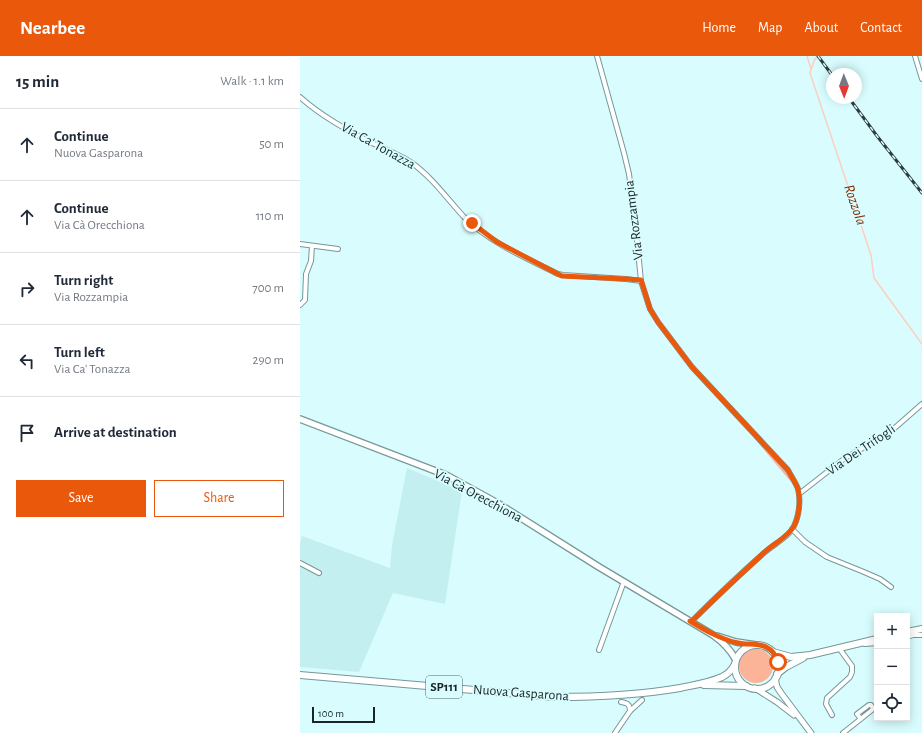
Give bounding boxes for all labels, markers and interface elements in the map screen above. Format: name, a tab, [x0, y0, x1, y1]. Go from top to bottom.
text: Nearbee	[20, 19, 85, 38]
text: Home	[702, 21, 736, 35]
text: Map	[758, 21, 782, 35]
text: About	[804, 21, 838, 35]
text: Contact	[860, 21, 902, 35]
north arrow	[826, 68, 862, 104]
text: 15 min	[16, 73, 59, 90]
text: Walk · 1.1 km	[220, 75, 284, 88]
street label: Via Ca' Tonazza	[339, 120, 418, 172]
text: Continue	[54, 129, 109, 144]
icon: ahead	[16, 134, 38, 156]
text: 50 m	[259, 138, 284, 151]
text: Nuova Gasparona	[54, 147, 143, 160]
street label: Via Rozzampia	[622, 179, 646, 261]
water label: Rozzola	[841, 183, 869, 227]
text: Continue	[54, 201, 109, 216]
icon: ahead	[16, 206, 38, 228]
text: 110 m	[256, 210, 284, 223]
route end	[463, 214, 481, 232]
text: Via Cà Orecchiona	[54, 219, 145, 232]
text: Turn right	[54, 273, 113, 288]
icon: right	[16, 278, 38, 300]
text: 700 m	[252, 282, 284, 295]
text: Via Rozzampia	[54, 291, 128, 304]
text: Turn left	[54, 345, 105, 360]
icon: left	[16, 350, 38, 372]
text: 290 m	[253, 354, 284, 367]
text: Via Ca' Tonazza	[54, 363, 131, 376]
icon: arrive	[16, 422, 38, 444]
street label: Via Dei Trifogli	[824, 422, 898, 478]
text: Arrive at destination	[54, 425, 177, 440]
street label: Via Cà Orecchiona	[432, 467, 525, 525]
button: Save	[16, 480, 146, 517]
button: Share	[154, 480, 284, 517]
map controls	[874, 613, 910, 721]
button: +	[874, 613, 910, 649]
button: −	[874, 649, 910, 685]
route start	[769, 653, 787, 671]
road number: SP111	[426, 676, 462, 698]
street label: Nuova Gasparona	[473, 683, 570, 703]
button: locate	[874, 685, 910, 721]
scale bar	[312, 705, 375, 724]
text: 100 m	[318, 708, 344, 719]

